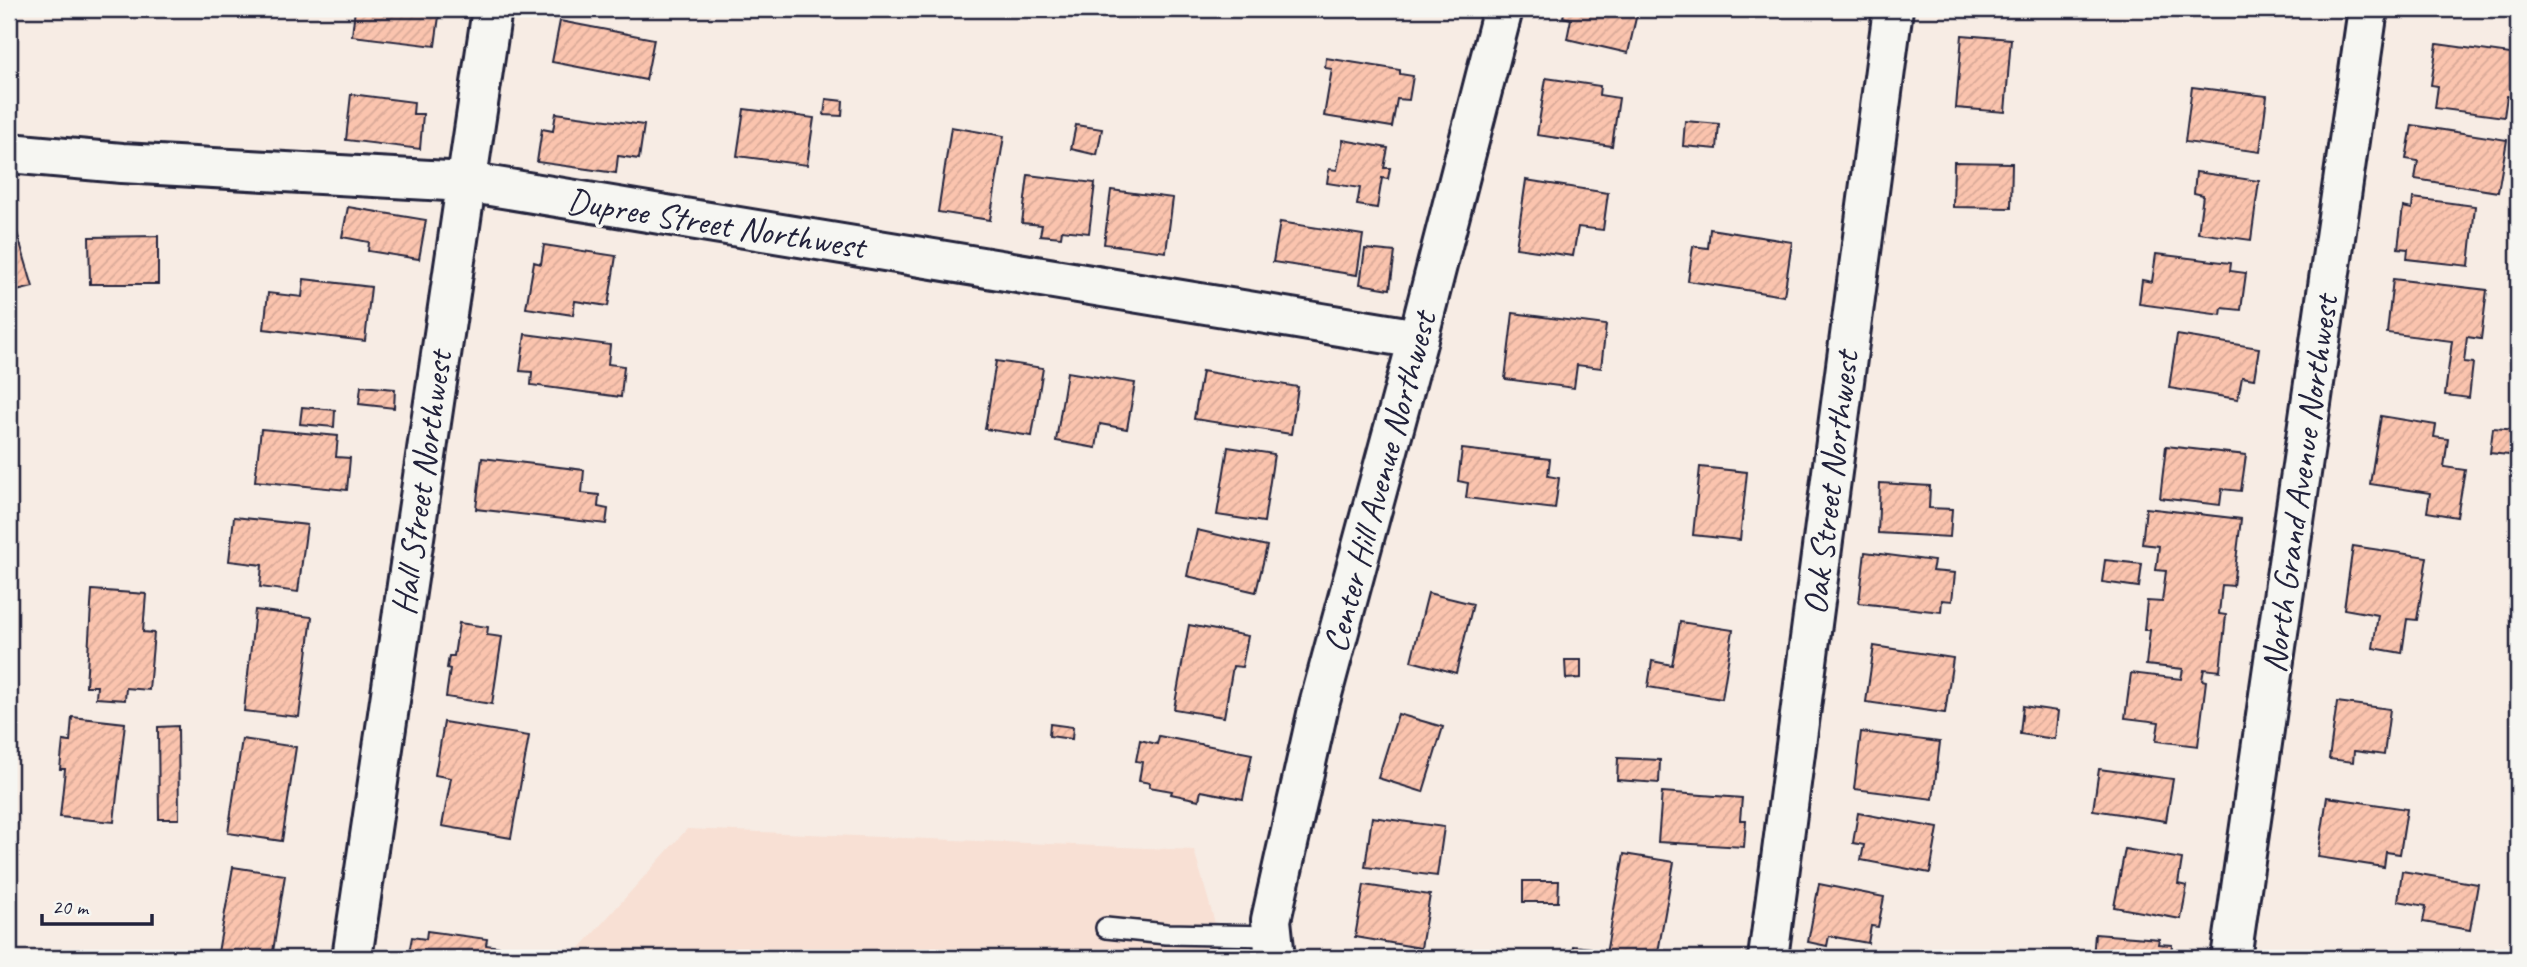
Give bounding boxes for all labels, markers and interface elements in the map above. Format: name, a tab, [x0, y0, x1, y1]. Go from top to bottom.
street label: Dupree Street Northwest	[564, 178, 871, 270]
street label: North Grand Avenue Northwest	[2251, 289, 2349, 675]
street label: Center Hill Avenue Northwest	[1312, 304, 1447, 657]
street label: Hall Street Northwest	[381, 345, 463, 618]
street label: Oak Street Northwest	[1792, 346, 1869, 617]
scale bar	[42, 883, 152, 927]
text: 20 m	[52, 894, 90, 920]

